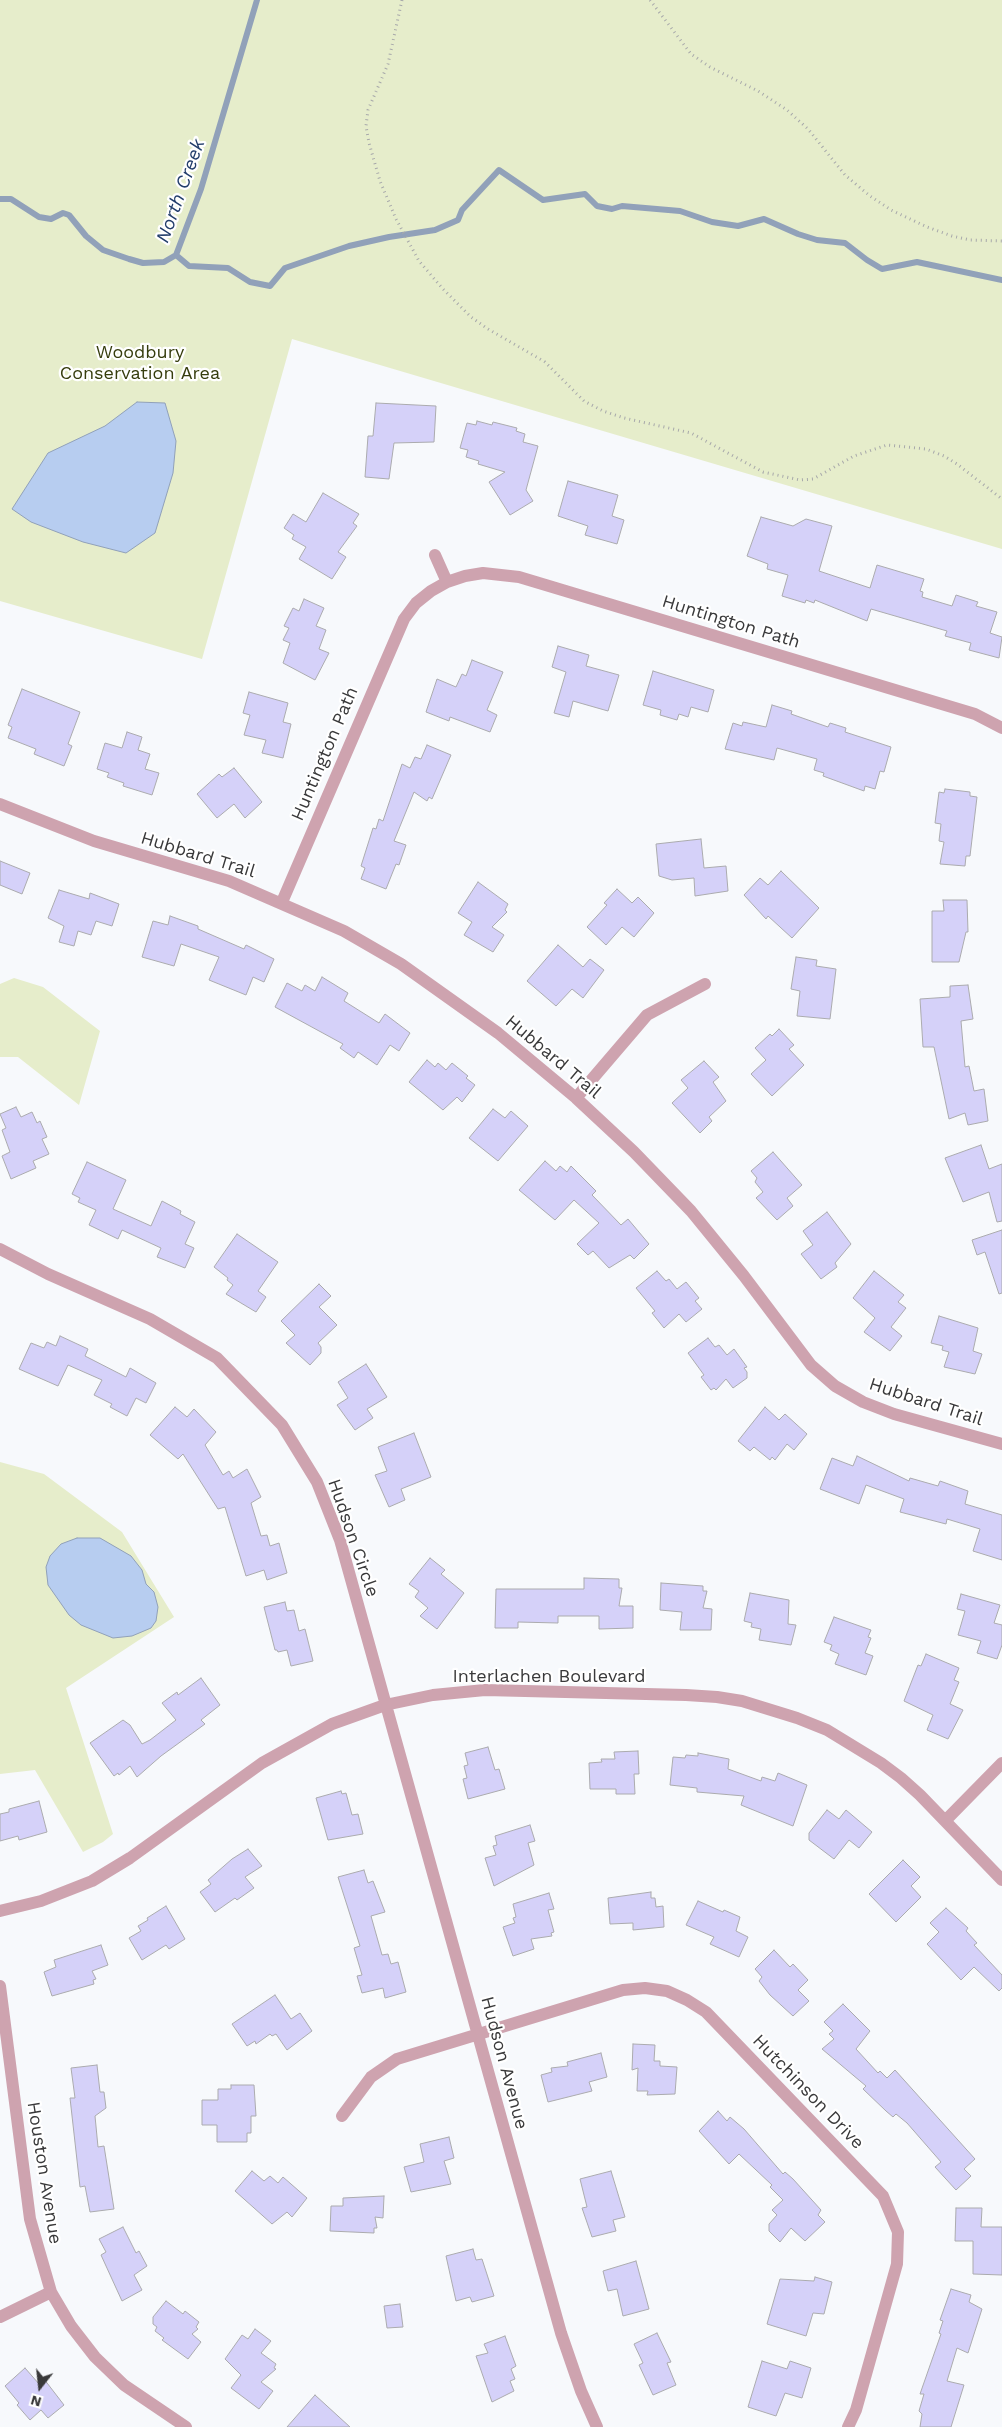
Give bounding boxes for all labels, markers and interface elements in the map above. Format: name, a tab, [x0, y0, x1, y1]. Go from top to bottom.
water label: North Creek	[152, 136, 210, 246]
park label: Woodbury Conservation Area	[60, 342, 220, 384]
street label: Huntington Path	[659, 591, 803, 653]
street label: Huntington Path	[287, 684, 363, 824]
street label: Hubbard Trail	[138, 827, 258, 883]
street label: Hubbard Trail	[501, 1011, 605, 1103]
street label: Hubbard Trail	[866, 1373, 986, 1431]
street label: Hudson Circle	[323, 1476, 383, 1600]
street label: Interlachen Boulevard	[452, 1666, 646, 1688]
street label: Hudson Avenue	[476, 1994, 532, 2132]
street label: Hutchinson Drive	[748, 2030, 868, 2154]
street label: Houston Avenue	[22, 2100, 66, 2246]
north arrow	[15, 2362, 65, 2412]
text: N	[29, 2392, 43, 2411]

